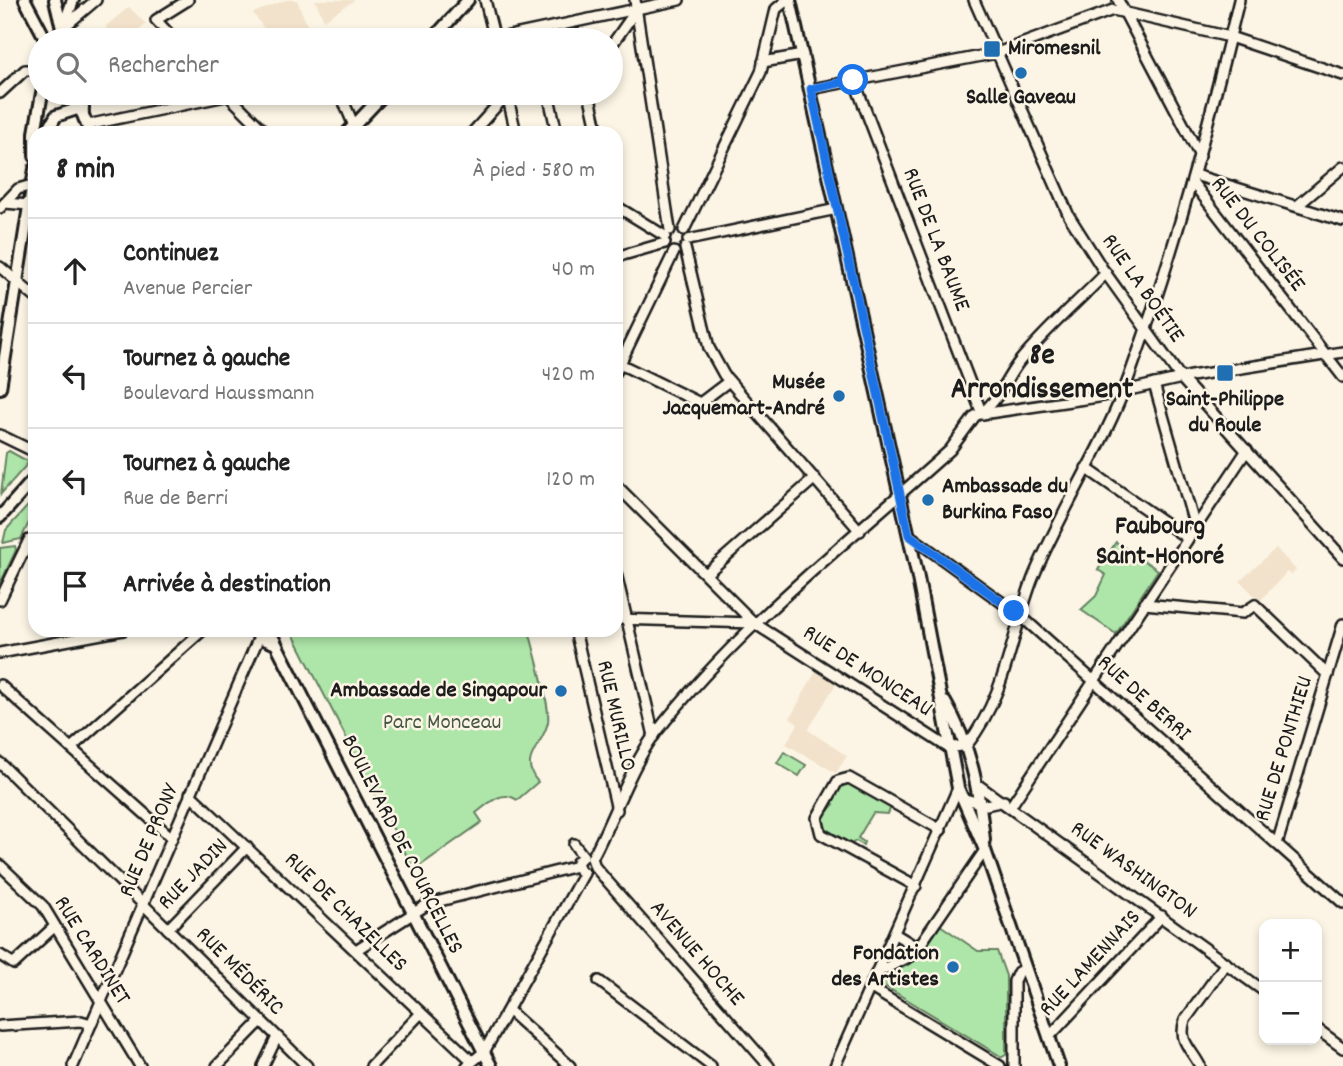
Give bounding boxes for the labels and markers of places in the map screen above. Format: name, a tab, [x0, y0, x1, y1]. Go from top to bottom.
place label: Miromesnil	[1008, 33, 1101, 66]
marker: Miromesnil	[982, 39, 1002, 59]
marker: Salle Gaveau	[1013, 65, 1029, 81]
place label: Salle Gaveau	[966, 82, 1076, 115]
marker: Saint-Philippe du Roule	[1215, 363, 1235, 383]
place label: Musée Jacquemart-André	[662, 367, 825, 426]
place label: Saint-Philippe du Roule	[1166, 384, 1284, 443]
marker: Musée Jacquemart-André	[831, 388, 847, 404]
place label: Ambassade du Burkina Faso	[942, 471, 1068, 530]
marker: Ambassade du Burkina Faso	[920, 492, 936, 508]
place label: Ambassade de Singapour	[330, 675, 547, 708]
marker: Ambassade de Singapour	[553, 683, 569, 699]
place label: Fondation des Artistes	[831, 938, 939, 997]
marker: Fondation des Artistes	[945, 959, 961, 975]

